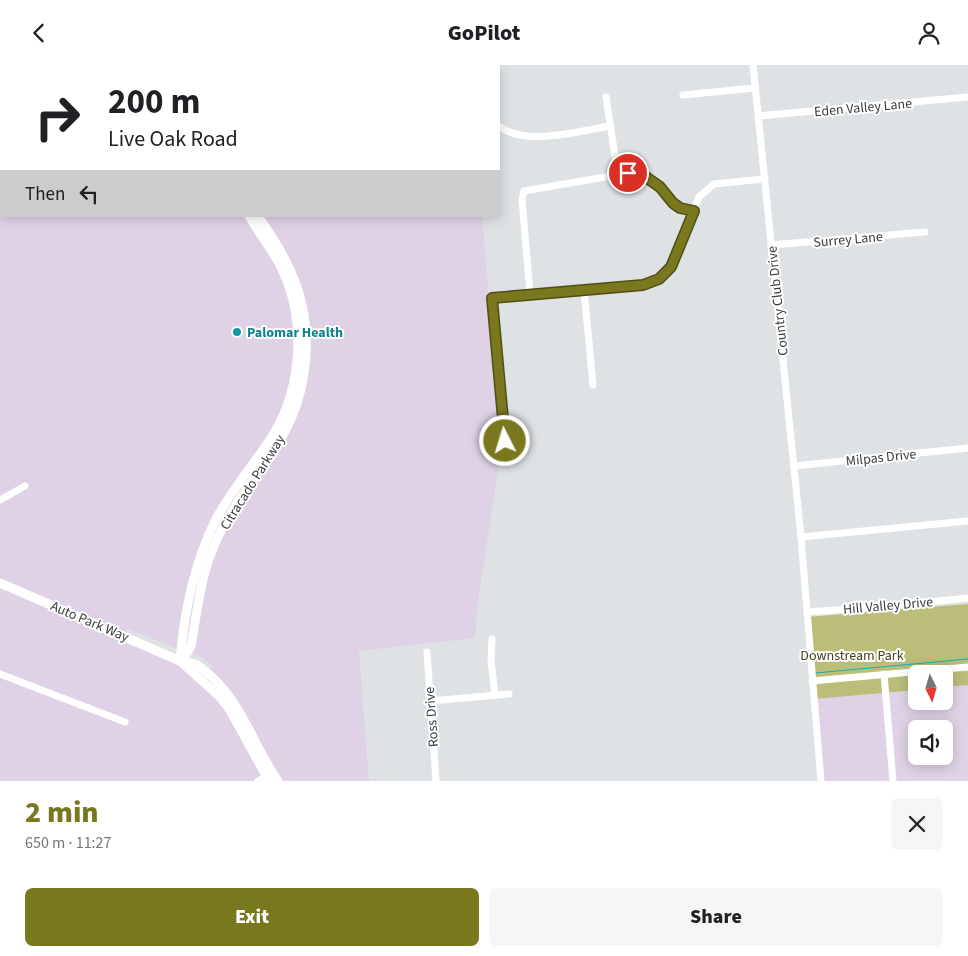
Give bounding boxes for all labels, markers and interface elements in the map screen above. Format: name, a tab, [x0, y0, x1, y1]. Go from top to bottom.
text: GoPilot	[448, 17, 520, 49]
icon: back	[25, 19, 53, 47]
icon: person	[915, 19, 943, 47]
text: 200 m	[108, 77, 200, 127]
icon: right	[25, 85, 90, 150]
street label: Eden Valley Lane	[813, 94, 913, 122]
text: Live Oak Road	[108, 123, 238, 155]
pin	[607, 152, 649, 194]
icon: arrive	[614, 159, 642, 187]
icon: left	[75, 180, 103, 208]
text: Then	[25, 181, 65, 208]
street label: Surrey Lane	[813, 227, 884, 253]
street label: Country Club Drive	[762, 245, 794, 357]
place label: Palomar Health	[247, 323, 343, 343]
marker: Palomar Health	[231, 326, 243, 338]
position arrow	[478, 414, 530, 466]
street label: Citracado Parkway	[216, 431, 290, 534]
street label: Milpas Drive	[845, 444, 917, 472]
street label: Hill Valley Drive	[842, 592, 934, 620]
street label: Auto Park Way	[47, 596, 132, 648]
park label: Downstream Park	[800, 646, 904, 666]
north arrow	[908, 665, 952, 710]
map controls	[908, 665, 953, 765]
street label: Ross Drive	[420, 686, 444, 748]
button: sound	[908, 720, 953, 765]
text: 2 min	[25, 791, 99, 834]
button: close	[891, 798, 943, 850]
text: 650 m · 11:27	[25, 832, 112, 854]
button: Exit	[25, 888, 479, 946]
button: Share	[489, 888, 943, 946]

